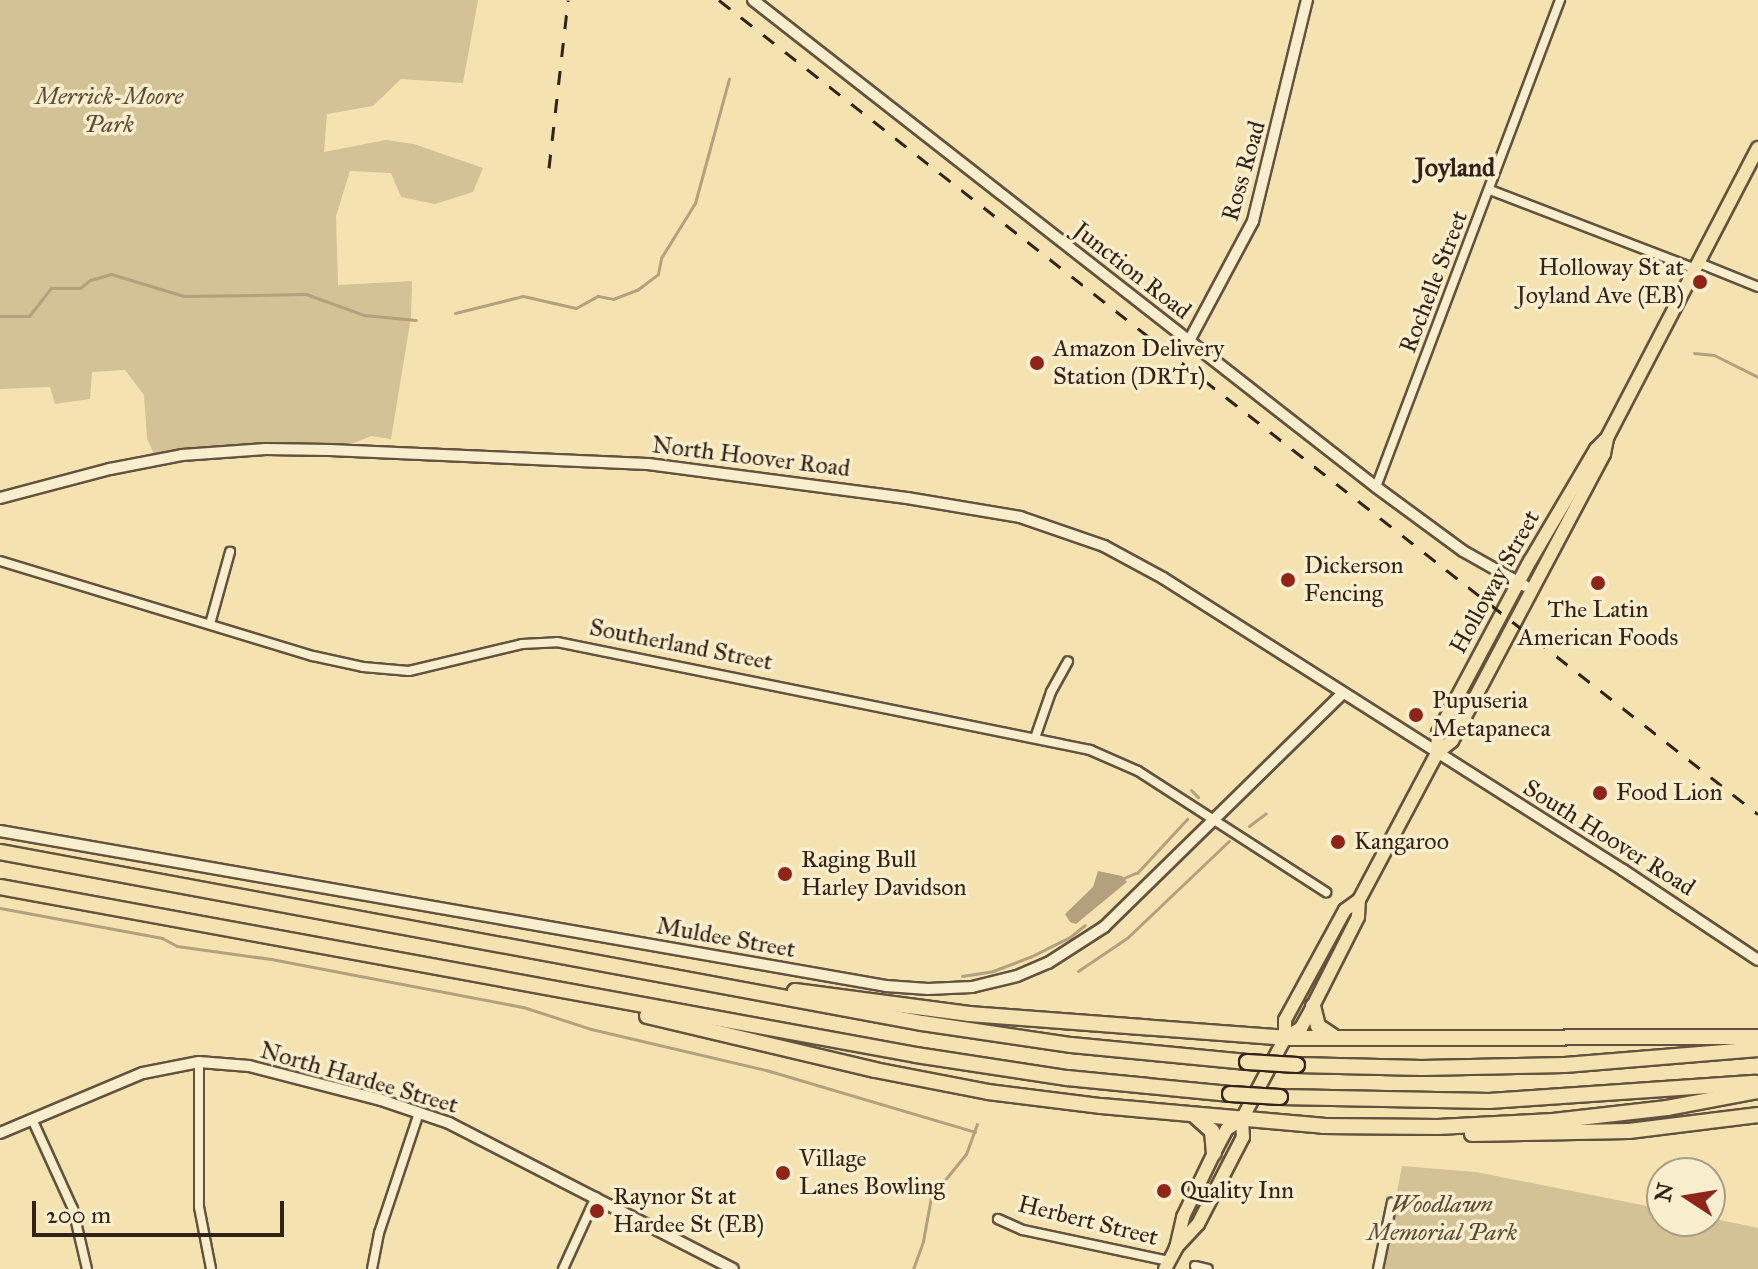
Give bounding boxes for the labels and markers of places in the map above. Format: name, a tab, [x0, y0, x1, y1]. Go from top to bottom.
place label: Holloway St at Joyland Ave (EB)	[1517, 254, 1684, 310]
marker: Holloway St at Joyland Ave (EB)	[1691, 273, 1709, 291]
place label: Amazon Delivery Station (DRT1)	[1053, 335, 1224, 391]
marker: Amazon Delivery Station (DRT1)	[1028, 354, 1046, 372]
place label: Dickerson Fencing	[1304, 552, 1404, 608]
marker: Dickerson Fencing	[1279, 571, 1297, 589]
marker: The Latin American Foods	[1589, 574, 1607, 592]
place label: The Latin American Foods	[1518, 596, 1678, 652]
place label: Pupuseria Metapaneca	[1432, 687, 1551, 743]
marker: Pupuseria Metapaneca	[1407, 706, 1425, 724]
place label: Food Lion	[1616, 779, 1722, 807]
marker: Food Lion	[1591, 784, 1609, 802]
place label: Kangaroo	[1354, 828, 1449, 856]
marker: Kangaroo	[1329, 833, 1347, 851]
place label: Raging Bull Harley Davidson	[801, 846, 966, 902]
marker: Raging Bull Harley Davidson	[776, 865, 794, 883]
place label: Village Lanes Bowling	[799, 1145, 945, 1201]
marker: Village Lanes Bowling	[774, 1164, 792, 1182]
place label: Quality Inn	[1180, 1177, 1294, 1205]
marker: Quality Inn	[1155, 1182, 1173, 1200]
place label: Raynor St at Hardee St (EB)	[613, 1183, 764, 1239]
marker: Raynor St at Hardee St (EB)	[588, 1202, 606, 1220]

